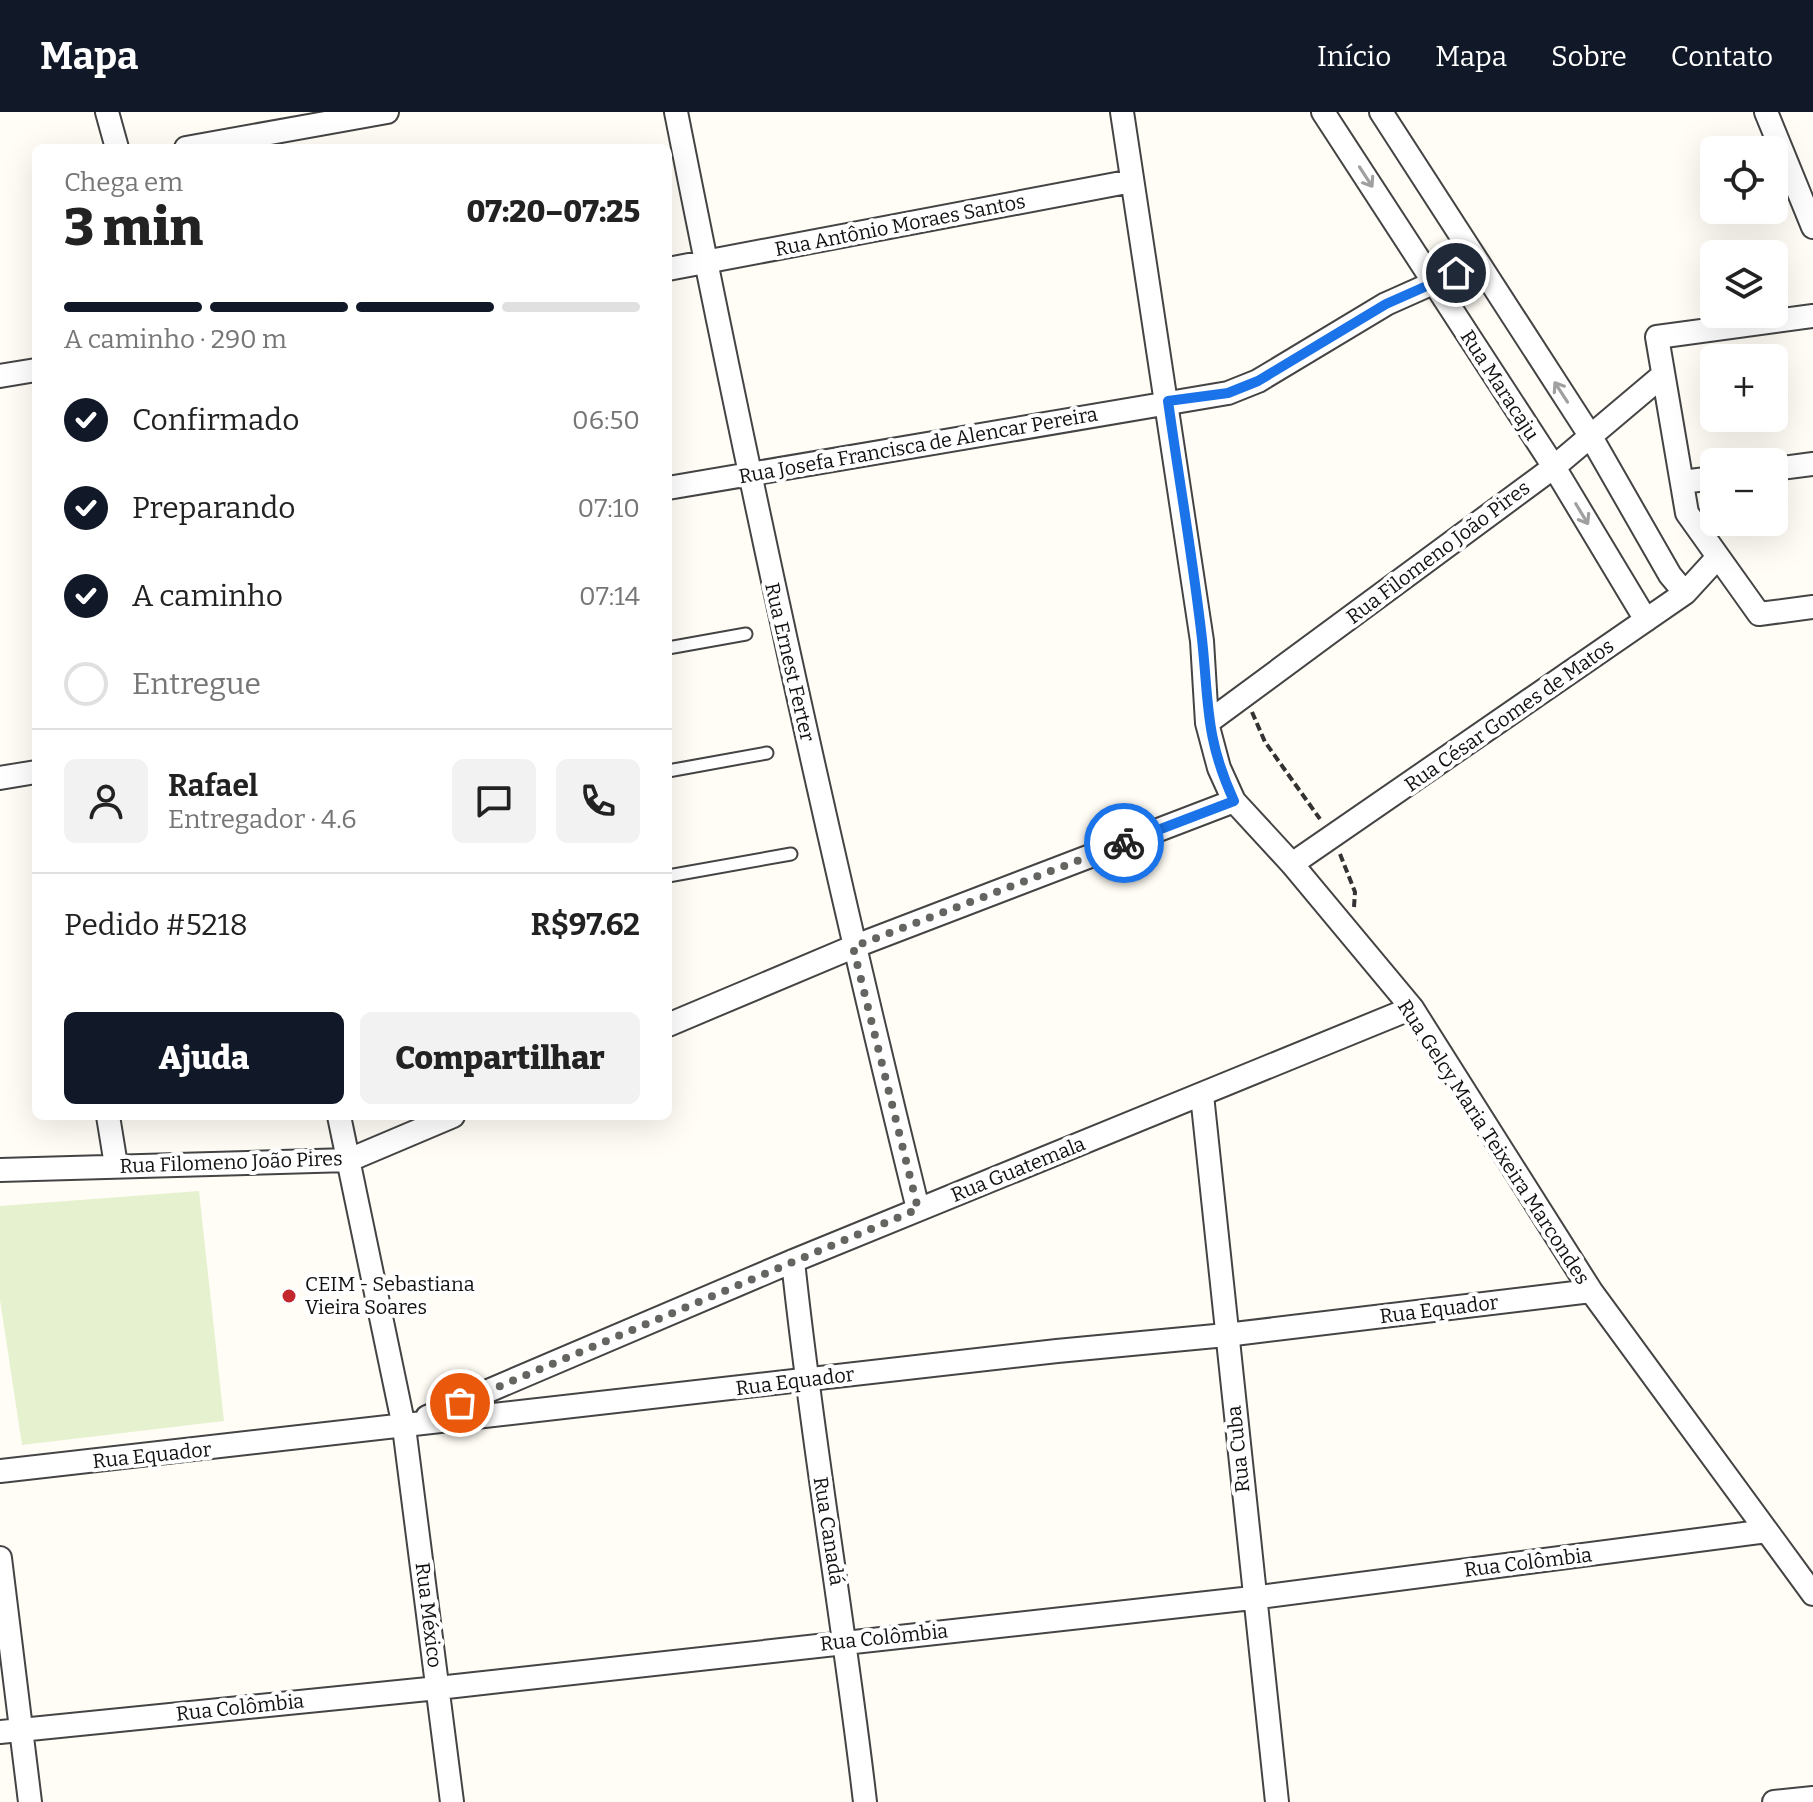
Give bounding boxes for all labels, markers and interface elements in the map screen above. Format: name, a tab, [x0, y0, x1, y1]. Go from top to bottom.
text: Mapa	[40, 33, 138, 79]
text: Início	[1317, 40, 1391, 73]
text: Mapa	[1435, 40, 1507, 73]
text: Sobre	[1551, 40, 1627, 73]
text: Contato	[1671, 40, 1773, 73]
map controls	[1700, 136, 1788, 536]
button: locate	[1700, 136, 1788, 224]
one-way arrow	[1357, 166, 1374, 188]
text: Chega em	[64, 167, 183, 198]
street label: Rua Antônio Moraes Santos	[773, 189, 1027, 261]
text: 07:20–07:25	[466, 194, 640, 230]
text: 3 min	[64, 196, 203, 259]
pin	[1422, 239, 1490, 307]
button: layers	[1700, 240, 1788, 328]
icon: home	[1434, 251, 1478, 295]
text: A caminho · 290 m	[64, 324, 287, 355]
street label: Rua Maracaju	[1455, 325, 1544, 445]
button: +	[1700, 344, 1788, 432]
one-way arrow	[1553, 381, 1570, 403]
icon: check	[64, 398, 108, 442]
text: Confirmado	[132, 402, 299, 438]
street label: Rua Josefa Francisca de Alencar Pereira	[737, 402, 1099, 488]
text: 06:50	[572, 405, 640, 436]
button: −	[1700, 448, 1788, 536]
street label: Rua Filomeno João Pires	[1342, 475, 1534, 629]
icon: check	[64, 486, 108, 530]
text: Preparando	[132, 490, 296, 526]
text: 07:10	[578, 493, 640, 524]
one-way arrow	[1574, 502, 1590, 525]
icon: check	[64, 574, 108, 618]
text: A caminho	[132, 578, 283, 614]
street label: Rua Ernest Ferter	[760, 580, 820, 744]
text: 07:14	[579, 581, 640, 612]
street label: Rua César Gomes de Matos	[1400, 634, 1618, 796]
text: Entregue	[132, 666, 261, 702]
button: person	[64, 759, 148, 843]
button: chat	[452, 759, 536, 843]
button: phone	[556, 759, 640, 843]
text: Rafael	[168, 768, 258, 804]
courier	[1084, 803, 1164, 883]
text: Entregador · 4.6	[168, 804, 356, 835]
icon: bike	[1102, 821, 1146, 865]
text: Pedido #5218	[64, 907, 248, 943]
text: R$97.62	[531, 907, 640, 943]
street label: Rua Gelcy Maria Teixeira Marcondes	[1393, 995, 1595, 1289]
button: Ajuda	[64, 1012, 344, 1104]
button: Compartilhar	[360, 1012, 640, 1104]
street label: Rua Guatemala	[948, 1131, 1089, 1207]
street label: Rua Filomeno João Pires	[119, 1146, 343, 1178]
place label: CEIM - Sebastiana Vieira Soares	[305, 1272, 475, 1319]
marker: CEIM - Sebastiana Vieira Soares	[280, 1287, 298, 1305]
street label: Rua Equador	[1378, 1290, 1500, 1328]
street label: Rua Equador	[734, 1362, 856, 1400]
pin	[426, 1369, 494, 1437]
icon: bag	[438, 1381, 482, 1425]
street label: Rua Cuba	[1221, 1404, 1255, 1494]
street label: Rua Equador	[91, 1437, 213, 1473]
street label: Rua Canadá	[809, 1475, 849, 1587]
street label: Rua Colômbia	[1463, 1542, 1593, 1582]
street label: Rua México	[411, 1561, 447, 1669]
street label: Rua Colômbia	[819, 1618, 949, 1656]
street label: Rua Colômbia	[175, 1688, 305, 1726]

